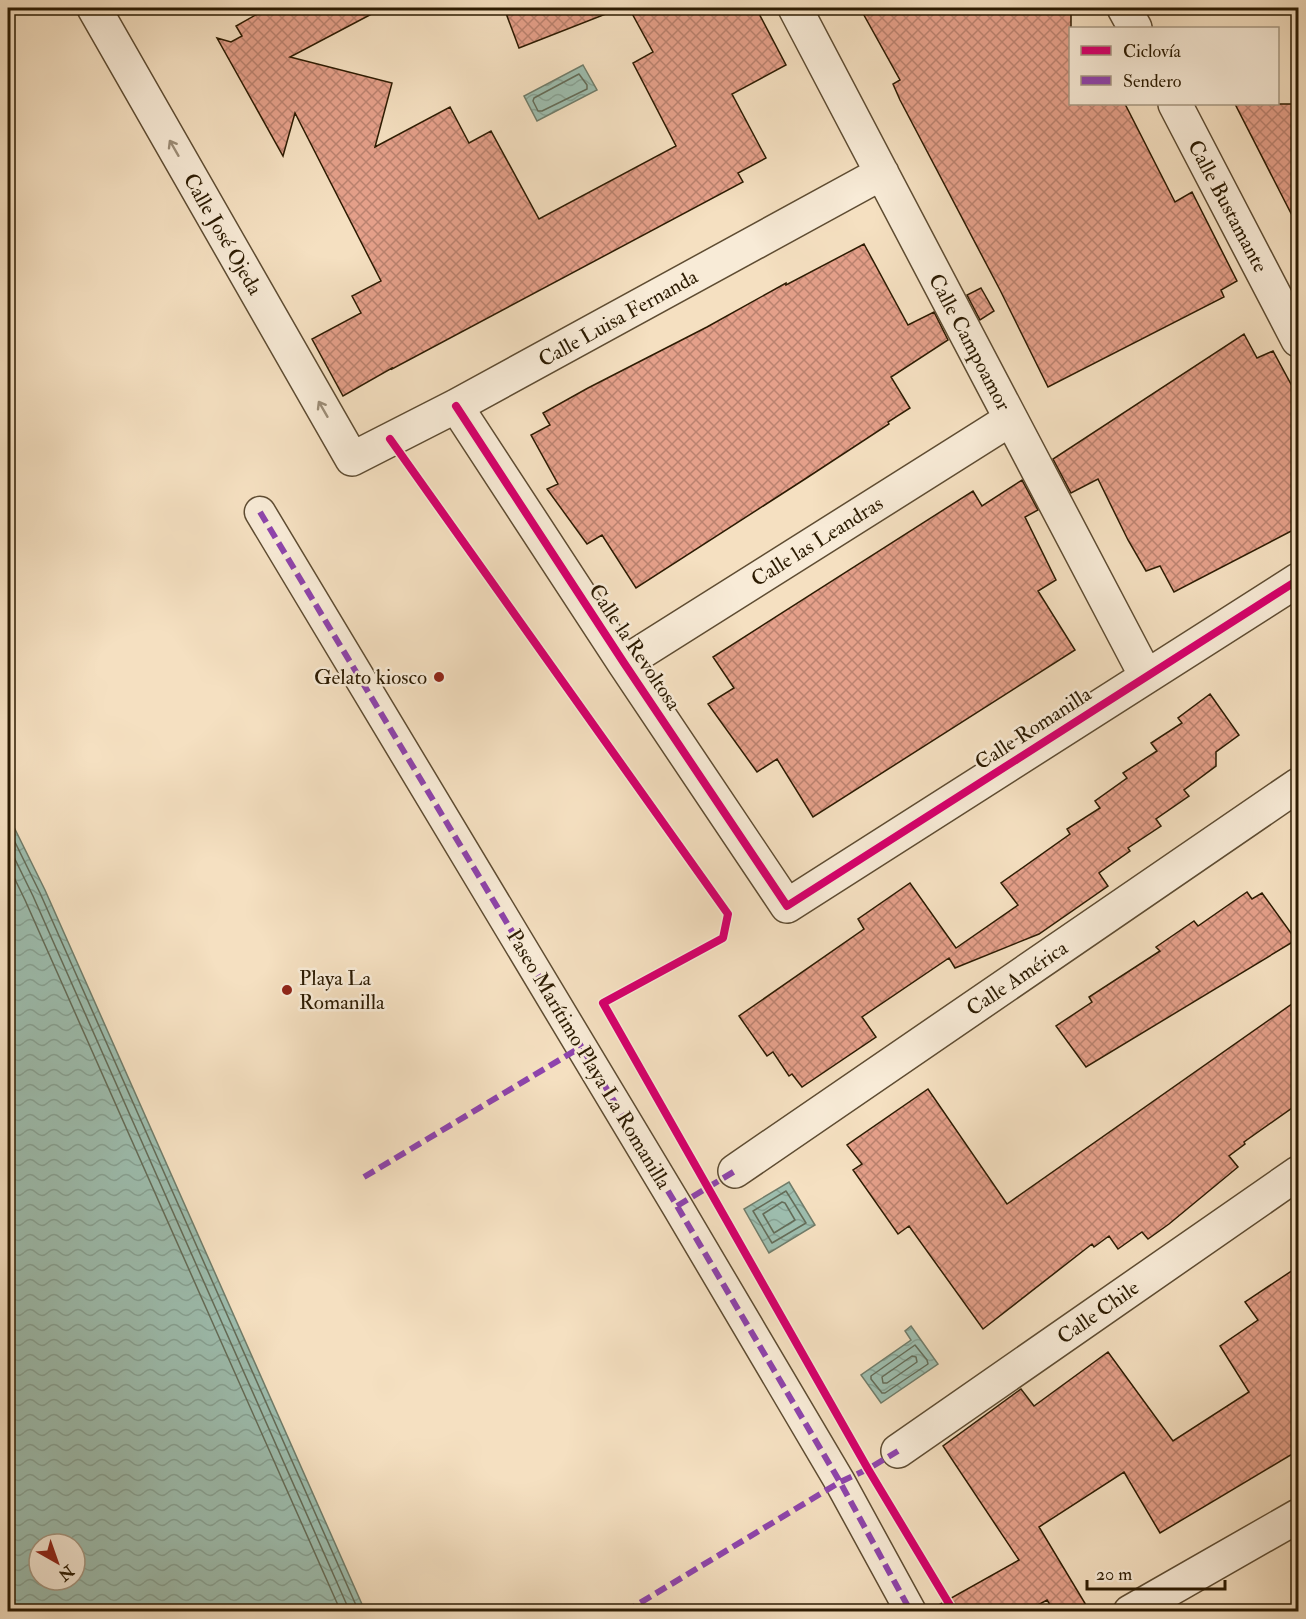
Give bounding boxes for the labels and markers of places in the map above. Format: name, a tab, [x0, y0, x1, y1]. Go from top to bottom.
place label: Gelato kiosco	[314, 664, 427, 691]
marker: Gelato kiosco	[432, 670, 446, 684]
place label: Playa La Romanilla	[299, 965, 385, 1016]
marker: Playa La Romanilla	[280, 983, 294, 997]

